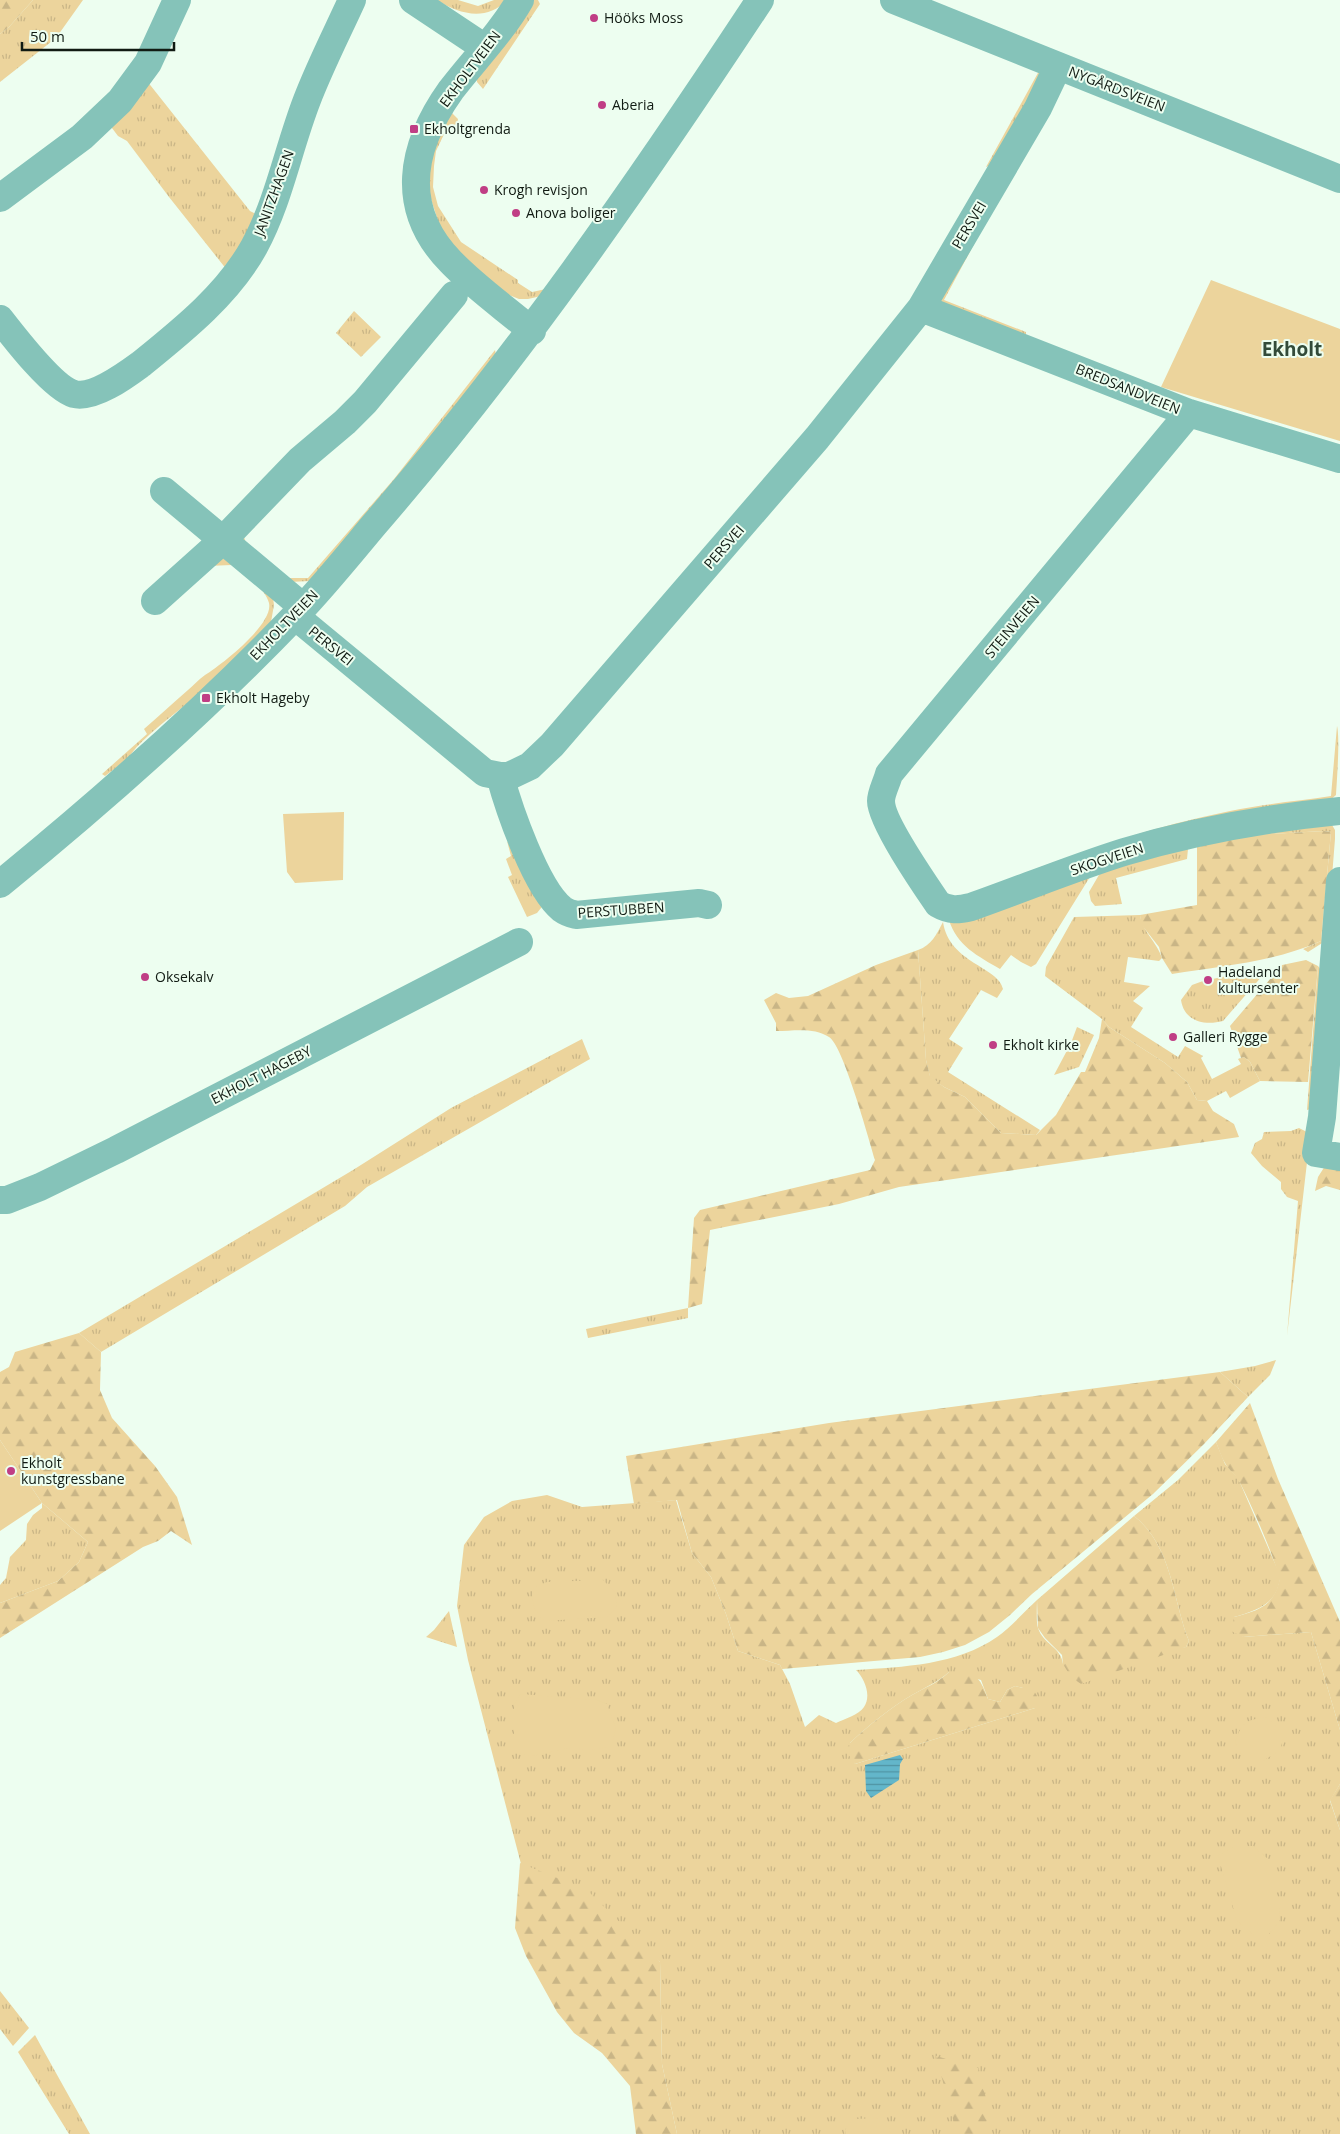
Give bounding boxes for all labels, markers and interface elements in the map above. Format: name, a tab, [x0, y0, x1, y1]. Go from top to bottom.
place label: Hööks Moss	[604, 8, 684, 27]
marker: Hööks Moss	[588, 12, 600, 24]
scale bar	[22, 20, 175, 52]
text: 50 m	[30, 26, 65, 46]
street label: EKHOLTVEIEN	[435, 27, 505, 111]
street label: NYGÅRDSVEIEN	[1066, 61, 1168, 116]
place label: Aberia	[612, 95, 654, 114]
marker: Aberia	[596, 99, 608, 111]
place label: Ekholtgrenda	[424, 119, 511, 138]
marker: Ekholtgrenda	[408, 123, 420, 135]
street label: JANITZHAGEN	[248, 147, 298, 240]
place label: Krogh revisjon	[494, 180, 588, 199]
marker: Krogh revisjon	[478, 184, 490, 196]
street label: PERSVEI	[947, 197, 990, 252]
place label: Anova boliger	[526, 203, 616, 222]
marker: Anova boliger	[510, 207, 522, 219]
district label: Ekholt	[1262, 336, 1322, 362]
street label: BREDSANDVEIEN	[1073, 359, 1183, 418]
street label: PERSVEI	[699, 521, 748, 573]
street label: EKHOLTVEIEN	[245, 585, 322, 664]
street label: STEINVEIEN	[980, 591, 1043, 662]
street label: PERSVEI	[305, 622, 358, 670]
place label: Ekholt Hageby	[216, 688, 310, 707]
marker: Ekholt Hageby	[200, 692, 212, 704]
street label: SKOGVEIEN	[1068, 838, 1146, 879]
street label: PERSTUBBEN	[577, 897, 665, 922]
place label: Hadeland kultursenter	[1218, 962, 1299, 997]
place label: Oksekalv	[155, 967, 213, 986]
marker: Oksekalv	[139, 971, 151, 983]
marker: Hadeland kultursenter	[1202, 974, 1214, 986]
place label: Galleri Rygge	[1183, 1027, 1268, 1046]
marker: Galleri Rygge	[1167, 1031, 1179, 1043]
place label: Ekholt kirke	[1003, 1035, 1079, 1054]
marker: Ekholt kirke	[987, 1039, 999, 1051]
street label: EKHOLT HAGEBY	[207, 1041, 314, 1108]
place label: Ekholt kunstgressbane	[21, 1453, 125, 1488]
marker: Ekholt kunstgressbane	[5, 1465, 17, 1477]

